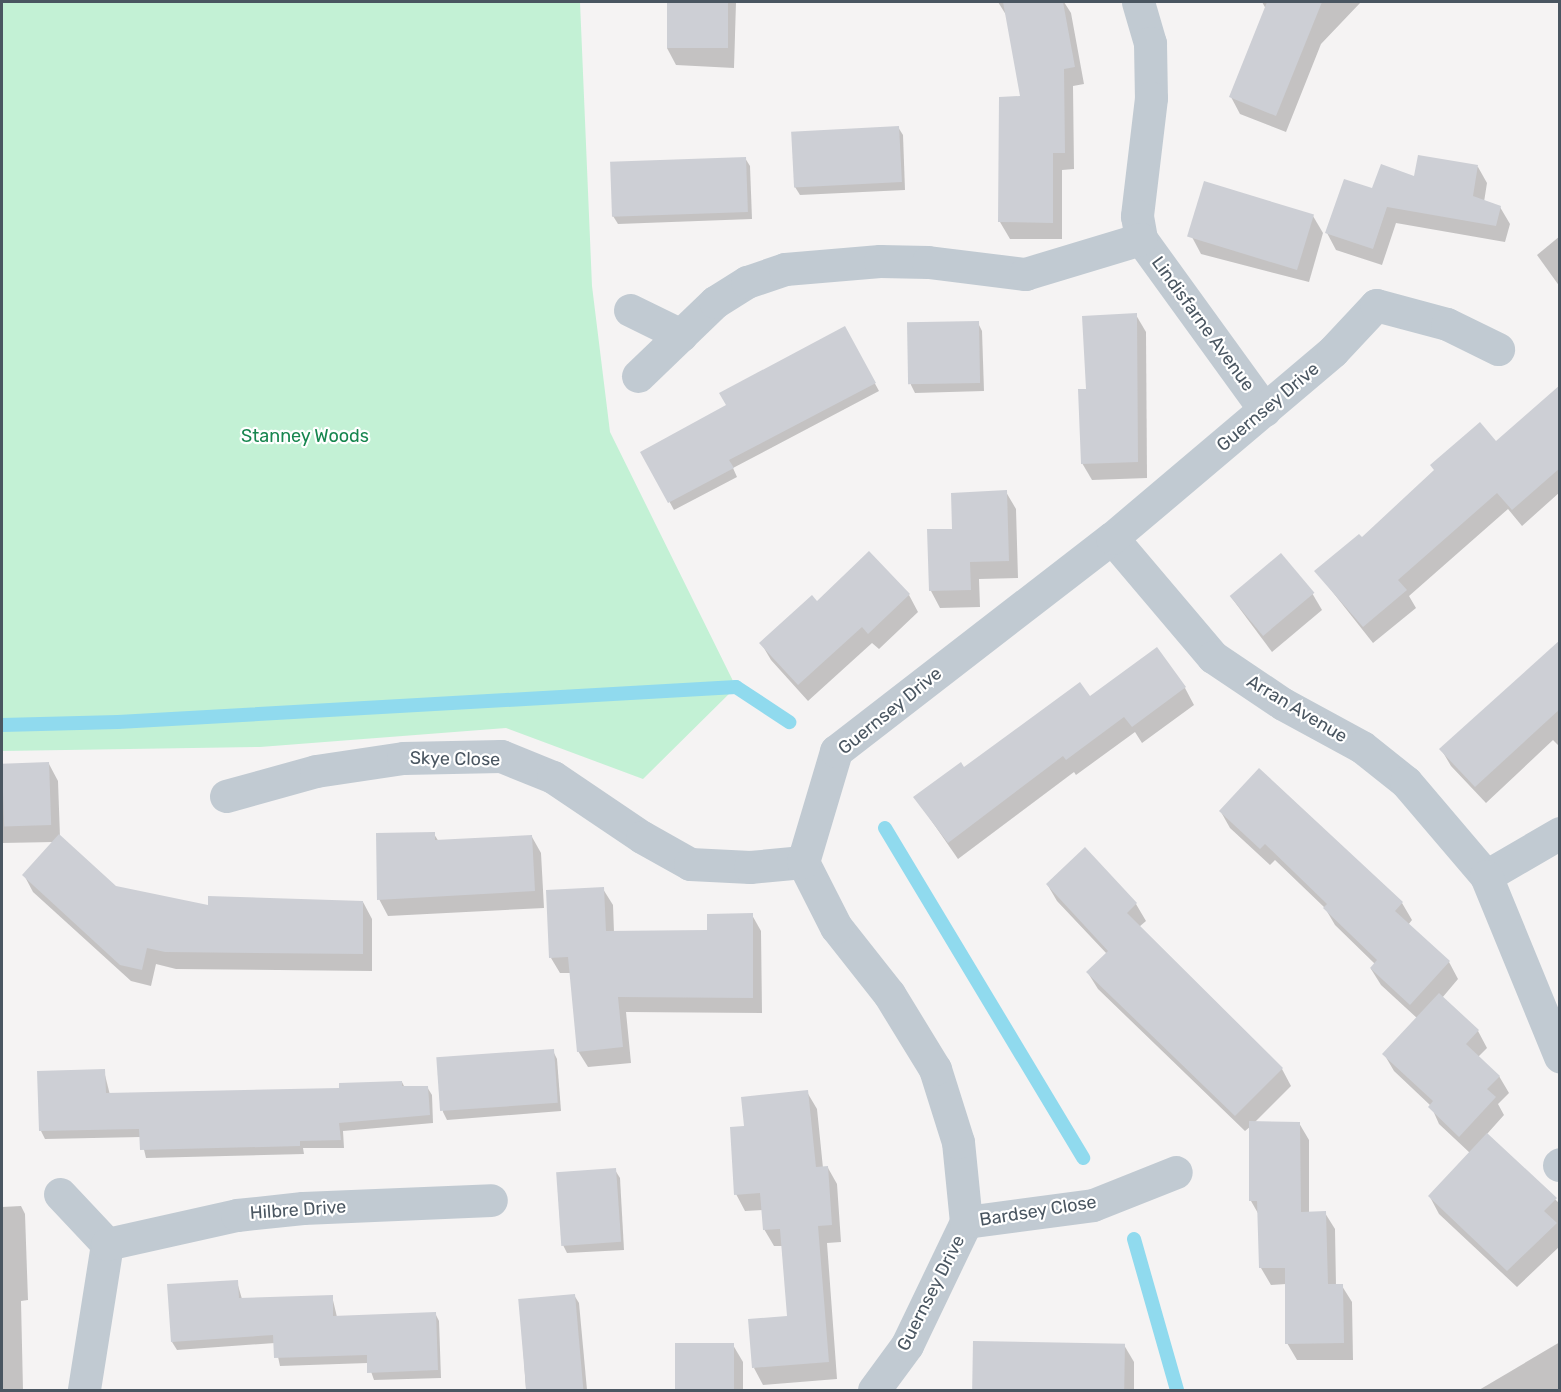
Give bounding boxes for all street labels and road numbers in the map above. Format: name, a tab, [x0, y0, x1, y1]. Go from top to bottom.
street label: Lindisfarne Avenue	[1147, 252, 1259, 396]
street label: Guernsey Drive	[1212, 358, 1324, 456]
street label: Guernsey Drive	[834, 662, 946, 760]
street label: Arran Avenue	[1243, 670, 1351, 748]
street label: Skye Close	[410, 747, 500, 771]
street label: Bardsey Close	[978, 1191, 1098, 1231]
street label: Hilbre Drive	[249, 1196, 347, 1224]
street label: Guernsey Drive	[892, 1231, 970, 1355]

